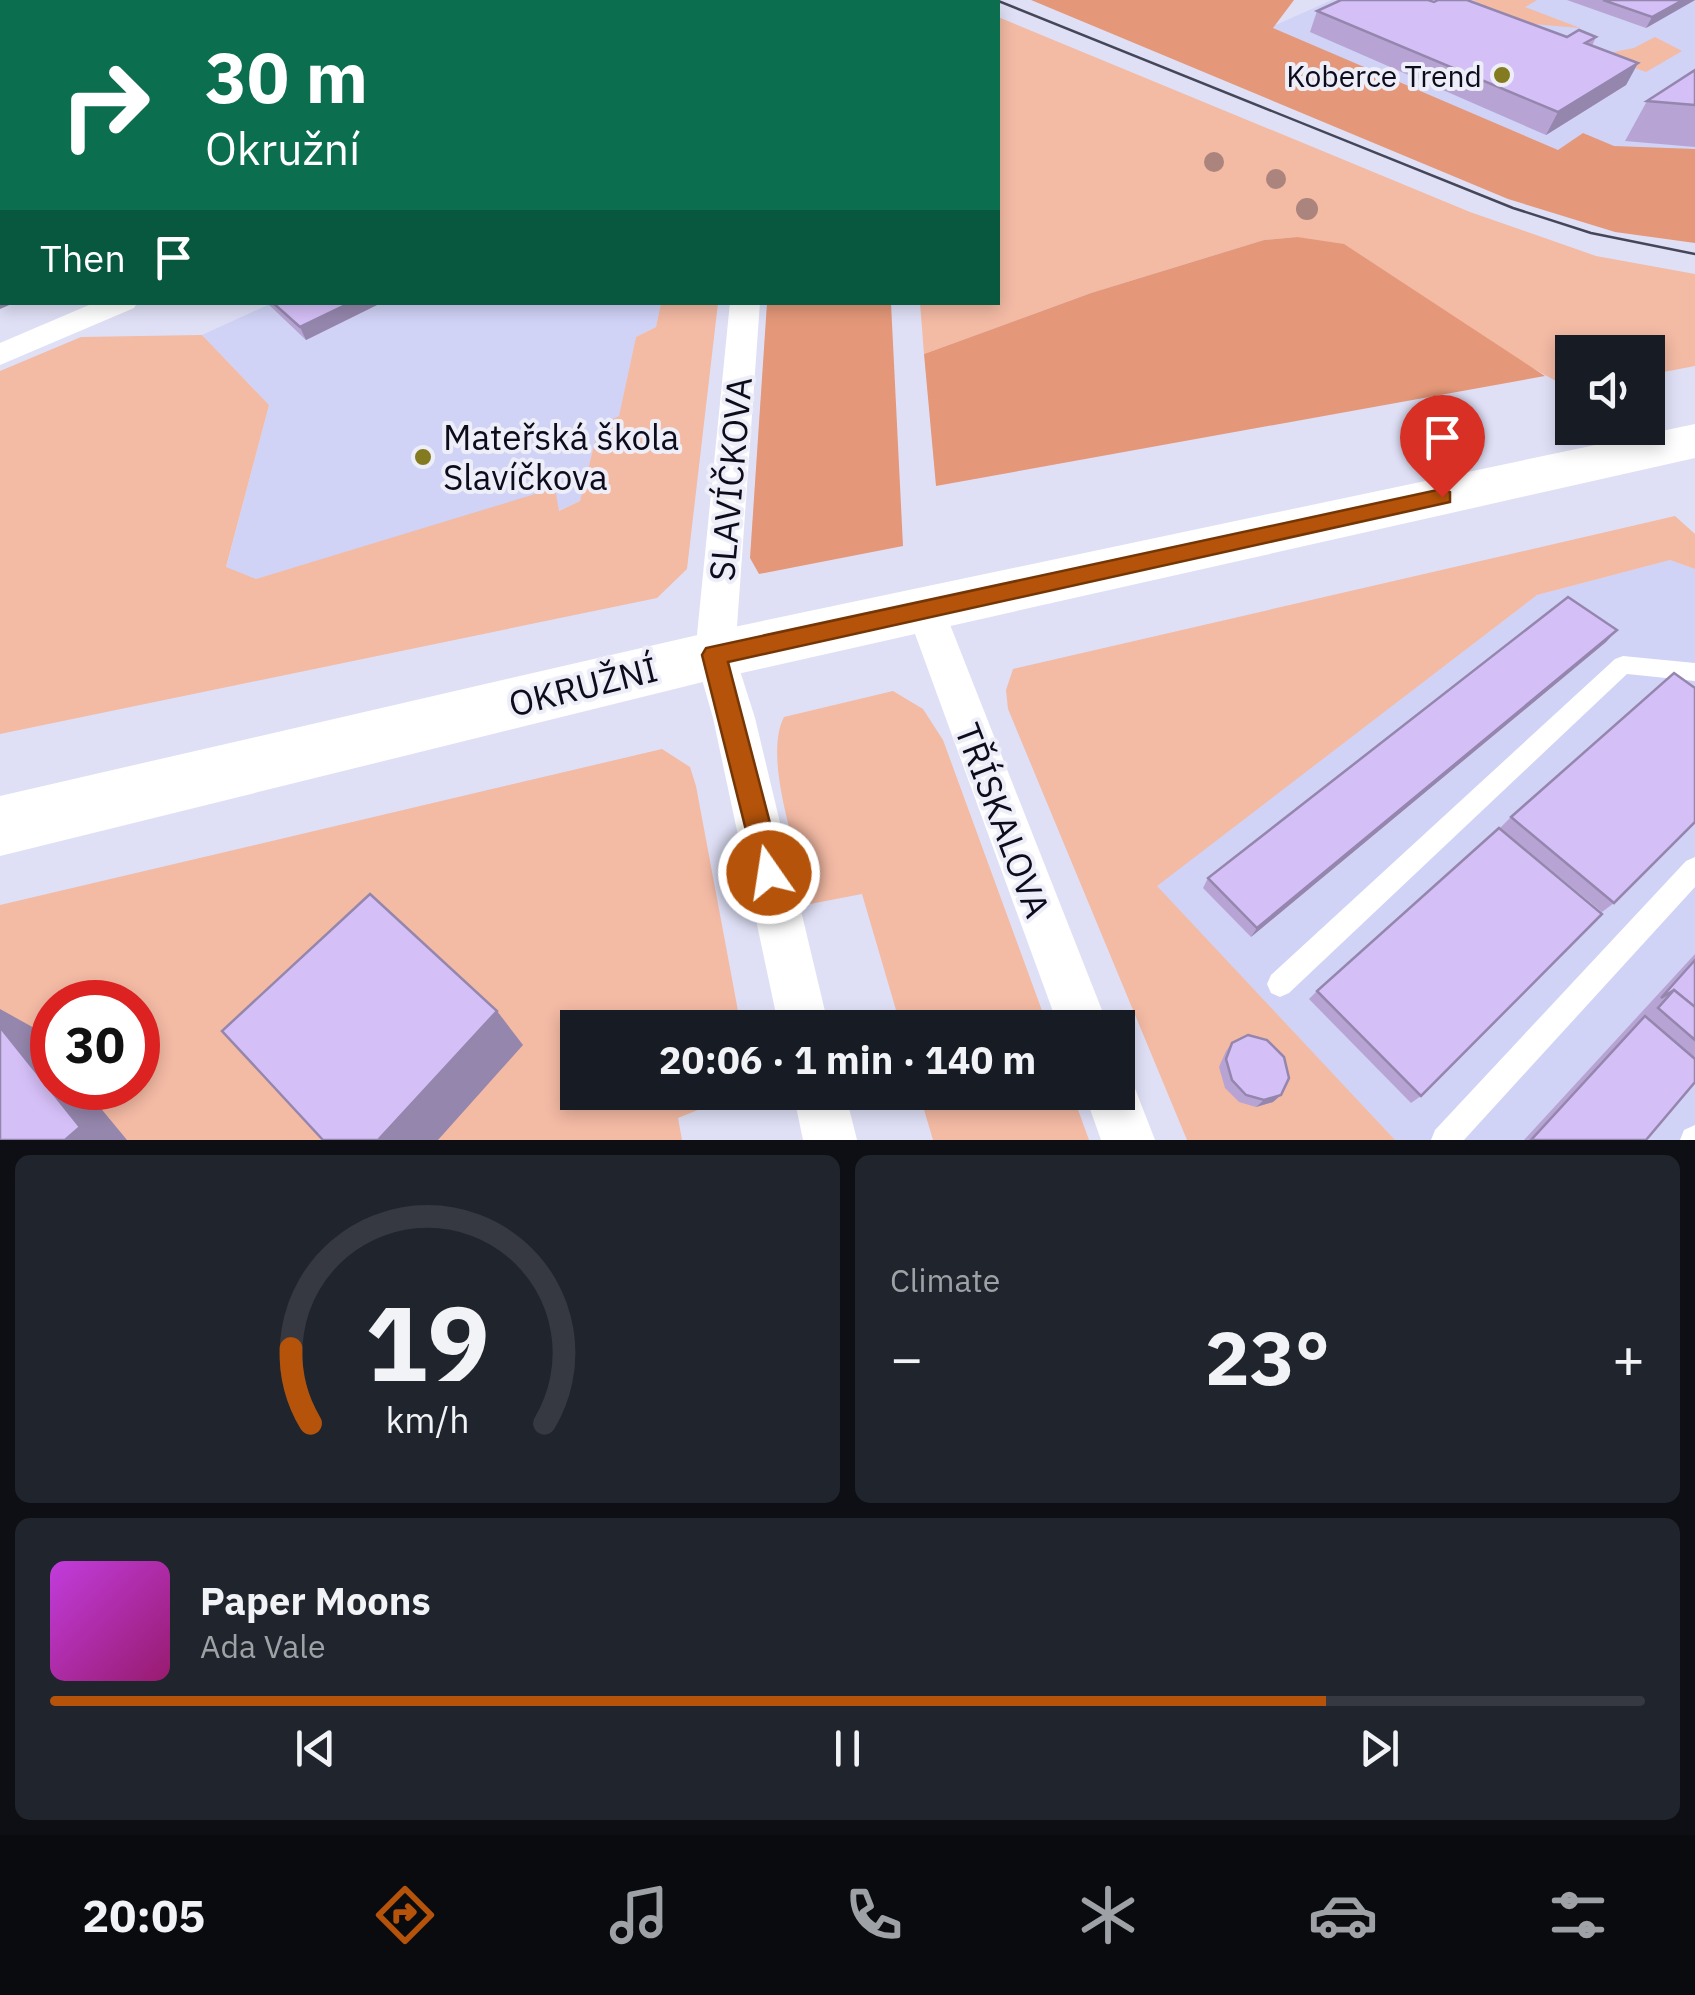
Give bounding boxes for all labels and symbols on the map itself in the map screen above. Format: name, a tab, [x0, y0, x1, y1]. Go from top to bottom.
place label: Koberce Trend	[1286, 56, 1482, 95]
marker: Koberce Trend	[1491, 64, 1513, 86]
street label: SLAVÍČKOVA	[698, 375, 762, 583]
pin	[1400, 395, 1485, 498]
place label: Mateřská škola Slavíčkova	[443, 414, 679, 500]
marker: Mateřská škola Slavíčkova	[412, 446, 434, 468]
street label: OKRUŽNÍ	[504, 645, 662, 727]
street label: TŘÍSKALOVA	[945, 716, 1061, 924]
position arrow	[717, 821, 821, 925]
speed limit sign: 30	[30, 980, 160, 1110]

